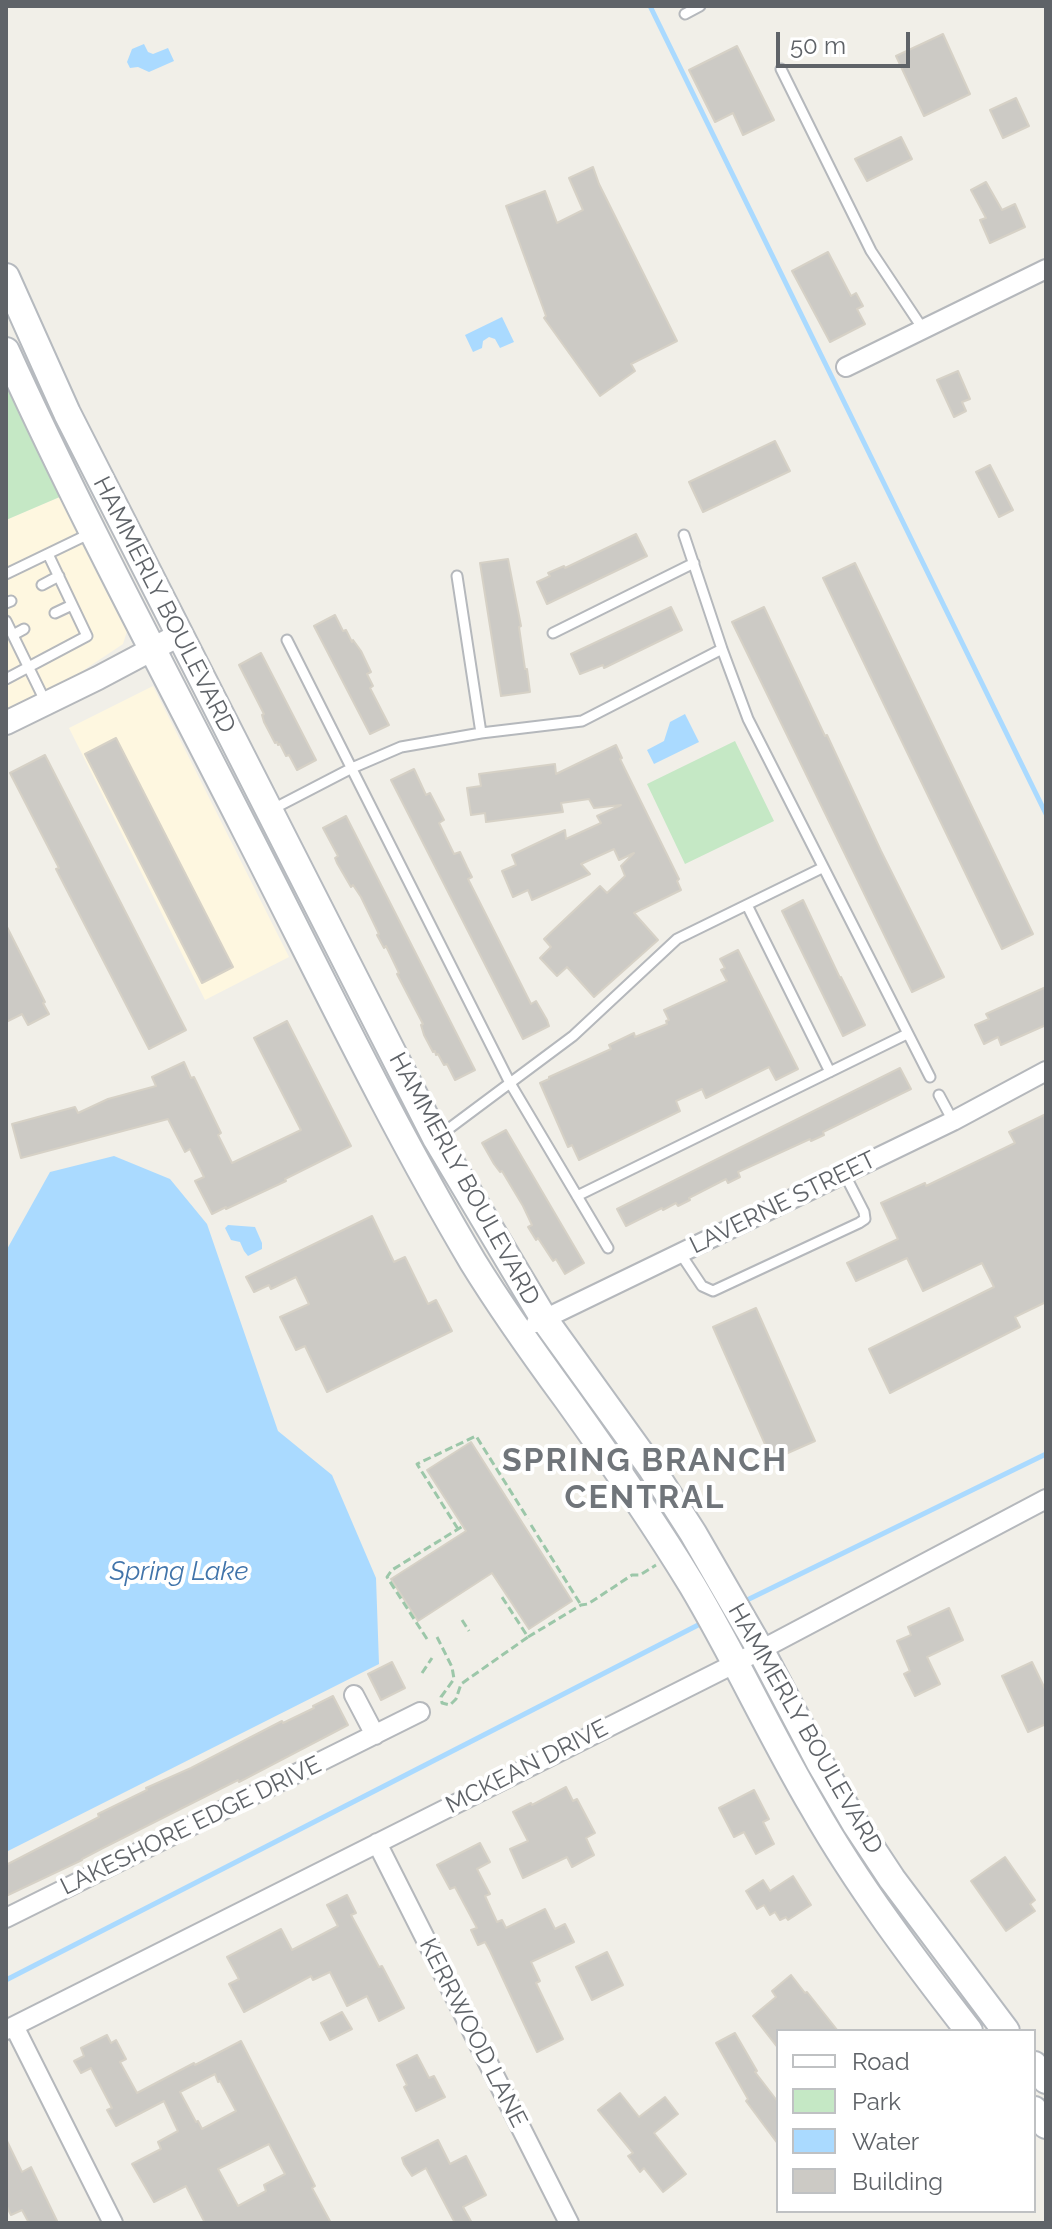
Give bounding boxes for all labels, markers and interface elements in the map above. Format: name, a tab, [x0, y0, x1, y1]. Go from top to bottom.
scale bar	[780, 16, 914, 66]
text: 50 m	[790, 31, 846, 60]
street label: HAMMERLY BOULEVARD	[87, 472, 241, 738]
street label: HAMMERLY BOULEVARD	[383, 1048, 545, 1310]
street label: LAVERNE STREET	[685, 1145, 881, 1261]
district label: SPRING BRANCH CENTRAL	[502, 1442, 788, 1517]
water label: Spring Lake	[110, 1556, 248, 1588]
street label: HAMMERLY BOULEVARD	[722, 1599, 888, 1859]
street label: MCKEAN DRIVE	[441, 1714, 613, 1820]
street label: LAKESHORE EDGE DRIVE	[56, 1750, 326, 1902]
street label: KERRWOOD LANE	[413, 1934, 533, 2132]
legend	[776, 2029, 1036, 2213]
text: Road	[852, 2047, 910, 2076]
text: Park	[852, 2087, 901, 2116]
text: Water	[852, 2127, 919, 2156]
text: Building	[852, 2167, 943, 2196]

